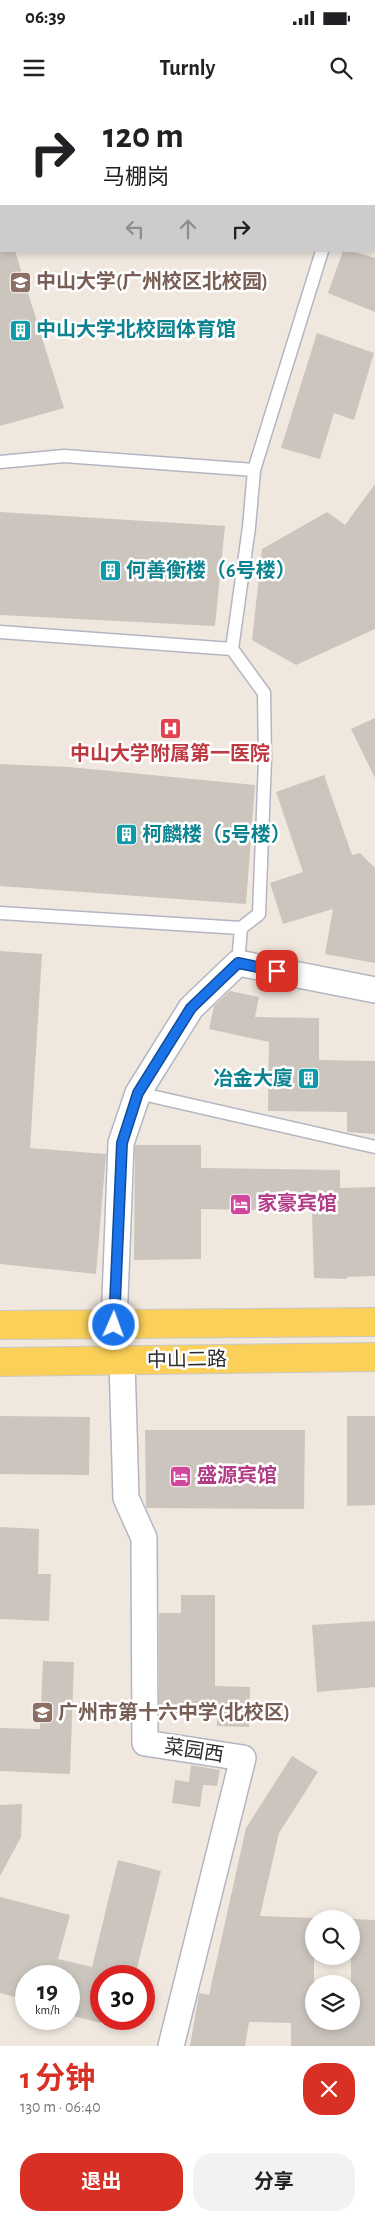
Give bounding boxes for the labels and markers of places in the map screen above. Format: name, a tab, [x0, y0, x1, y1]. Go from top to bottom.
school or university icon: 中山大学(广州校区北校园)	[8, 270, 32, 294]
place label: 中山大学(广州校区北校园)	[36, 270, 268, 292]
building icon: 中山大学北校园体育馆	[8, 318, 32, 342]
place label: 中山大学北校园体育馆	[36, 318, 236, 340]
building icon: 何善衡楼（6号楼）	[98, 559, 122, 583]
place label: 何善衡楼（6号楼）	[126, 559, 296, 581]
hospital icon: 中山大学附属第一医院	[158, 716, 182, 740]
place label: 中山大学附属第一医院	[70, 742, 270, 764]
building icon: 柯麟楼（5号楼）	[114, 823, 138, 847]
place label: 柯麟楼（5号楼）	[142, 823, 291, 845]
pin	[256, 950, 298, 992]
place label: 冶金大廈	[213, 1067, 293, 1089]
building icon: 冶金大廈	[297, 1067, 321, 1091]
hotel icon: 家豪宾馆	[229, 1192, 253, 1216]
place label: 家豪宾馆	[257, 1192, 337, 1214]
hotel icon: 盛源宾馆	[169, 1464, 193, 1488]
place label: 盛源宾馆	[197, 1464, 277, 1486]
school or university icon: 广州市第十六中学(北校区)	[30, 1701, 54, 1725]
place label: 广州市第十六中学(北校区)	[58, 1701, 290, 1723]

